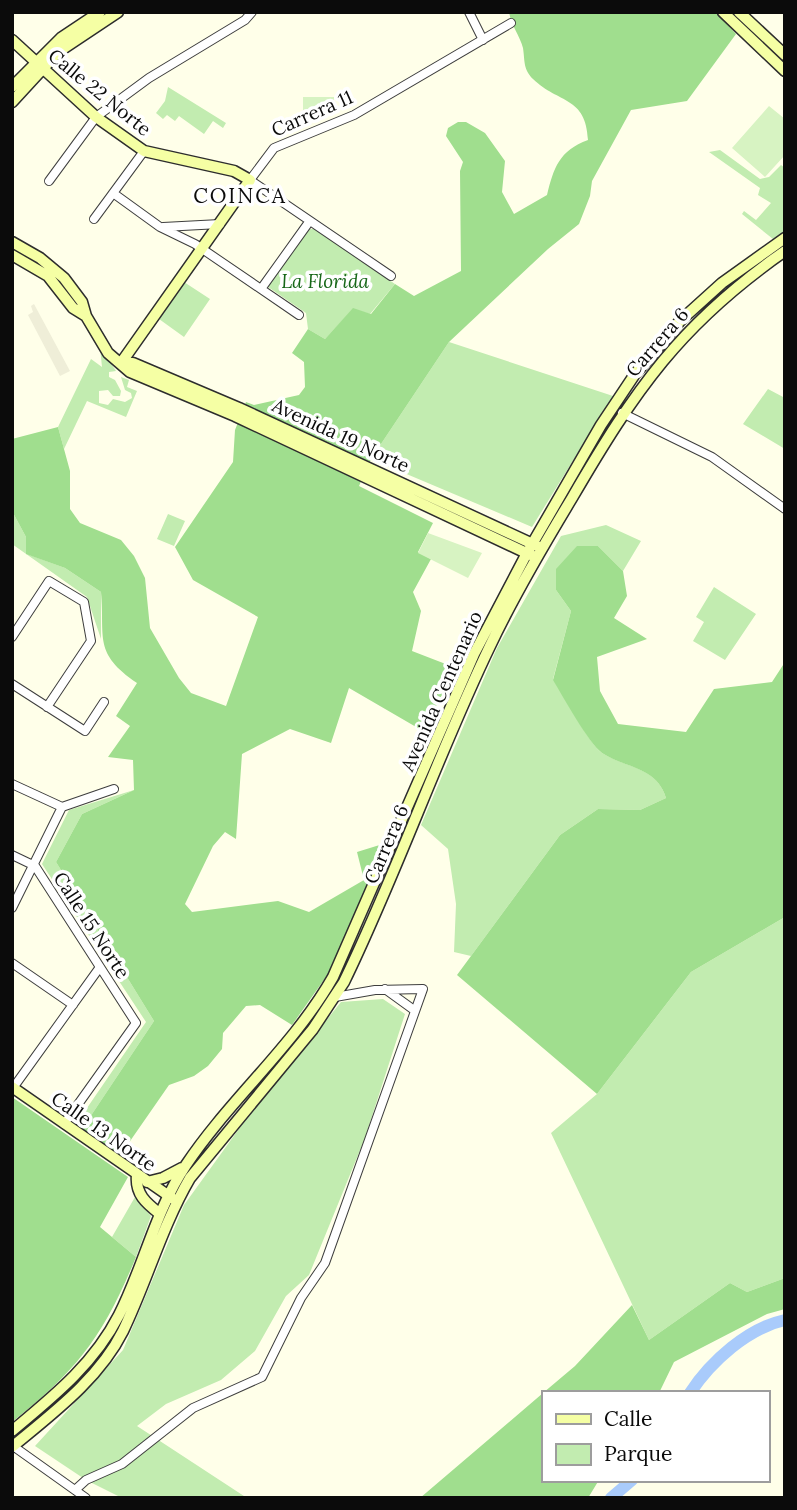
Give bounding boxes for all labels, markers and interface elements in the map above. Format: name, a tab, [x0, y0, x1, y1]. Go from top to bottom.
street label: Calle 22 Norte	[44, 43, 156, 141]
street label: Carrera 11	[268, 84, 356, 142]
district label: COINCA	[193, 182, 287, 209]
park label: La Florida	[281, 269, 369, 293]
street label: Carrera 6	[621, 303, 693, 381]
street label: Avenida 19 Norte	[268, 392, 413, 477]
street label: Avenida Centenario	[394, 607, 487, 776]
street label: Carrera 6	[359, 801, 413, 887]
street label: Calle 15 Norte	[49, 867, 135, 983]
street label: Calle 13 Norte	[47, 1086, 161, 1176]
legend	[542, 1391, 769, 1482]
text: Calle	[604, 1405, 652, 1432]
text: Parque	[604, 1440, 672, 1467]

